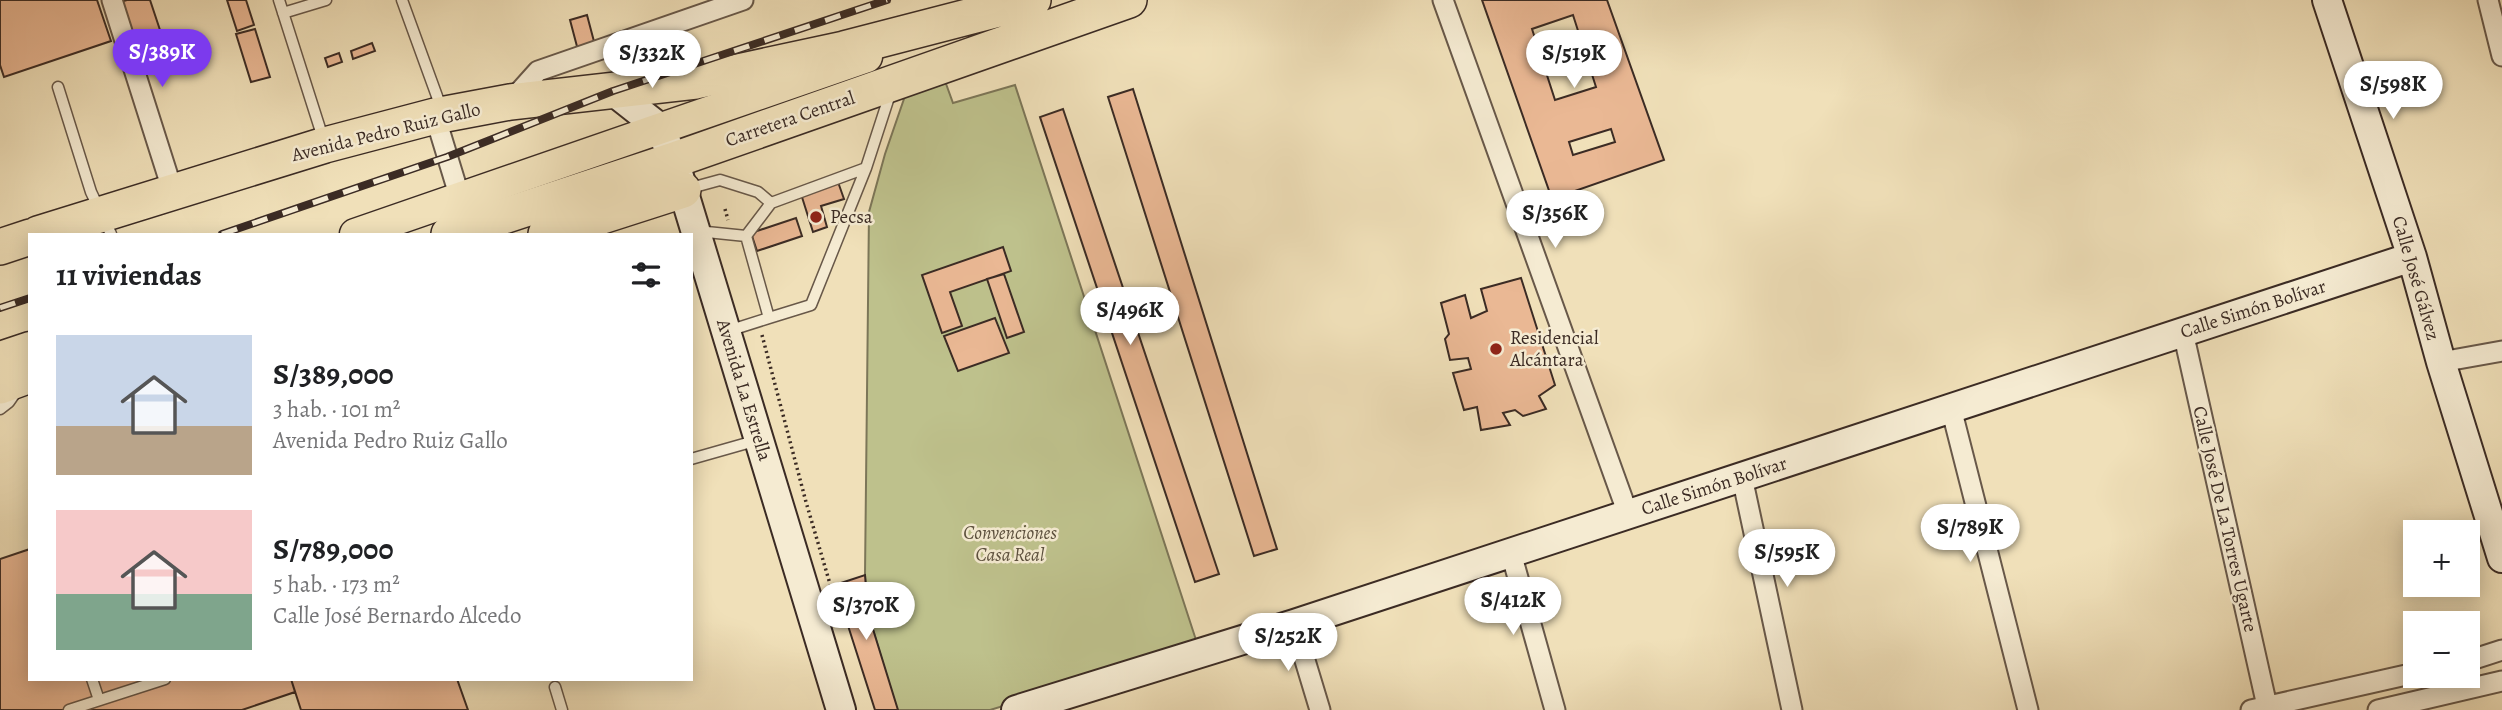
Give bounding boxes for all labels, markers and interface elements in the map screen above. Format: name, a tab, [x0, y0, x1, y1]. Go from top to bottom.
pin: S/389K	[105, 29, 219, 89]
pin: S/332K	[595, 31, 709, 90]
pin: S/519K	[1517, 31, 1631, 90]
text: S/389K	[129, 36, 195, 67]
text: S/332K	[619, 37, 685, 68]
text: S/519K	[1542, 37, 1606, 68]
pin: S/598K	[2336, 61, 2450, 121]
text: S/598K	[2360, 68, 2426, 99]
street label: Carretera Central	[722, 85, 859, 153]
street label: Avenida Pedro Ruiz Gallo	[288, 96, 483, 168]
pin: S/356K	[1498, 190, 1612, 250]
text: S/356K	[1522, 197, 1588, 228]
place label: Pecsa	[830, 204, 873, 230]
marker: Pecsa	[808, 209, 824, 225]
street label: Calle José Gálvez	[2386, 213, 2446, 343]
text: 11 viviendas	[56, 255, 202, 295]
icon: filters	[627, 256, 665, 294]
street label: Calle Simón Bolívar	[2177, 273, 2329, 345]
pin: S/496K	[1073, 288, 1187, 347]
text: S/496K	[1096, 294, 1164, 325]
street label: Avenida La Estrella	[710, 315, 778, 464]
place label: Residencial Alcántara	[1509, 325, 1599, 373]
marker: Residencial Alcántara	[1488, 341, 1504, 357]
text: S/389,000	[273, 354, 394, 394]
icon: home	[112, 363, 196, 447]
text: 3 hab. · 101 m²	[273, 394, 400, 425]
street label: Calle José De La Torres Ugarte	[2186, 403, 2264, 635]
text: Avenida Pedro Ruiz Gallo	[273, 425, 508, 456]
street label: Calle Simón Bolívar	[1638, 450, 1790, 522]
pin: S/789K	[1913, 504, 2027, 564]
text: S/789K	[1937, 511, 2003, 542]
park label: Convenciones Casa Real	[963, 520, 1057, 568]
map controls	[2403, 520, 2480, 688]
button: +	[2403, 520, 2480, 597]
text: S/789,000	[273, 529, 393, 569]
pin: S/595K	[1730, 530, 1844, 589]
text: S/595K	[1754, 536, 1820, 567]
icon: home	[112, 538, 196, 622]
text: 5 hab. · 173 m²	[273, 569, 400, 600]
pin: S/412K	[1456, 578, 1570, 637]
pin: S/370K	[809, 582, 923, 642]
text: S/412K	[1480, 584, 1546, 615]
text: S/370K	[833, 589, 899, 620]
text: Calle José Bernardo Alcedo	[273, 600, 521, 631]
button: −	[2403, 611, 2480, 688]
pin: S/252K	[1231, 614, 1345, 673]
text: S/252K	[1254, 620, 1322, 651]

